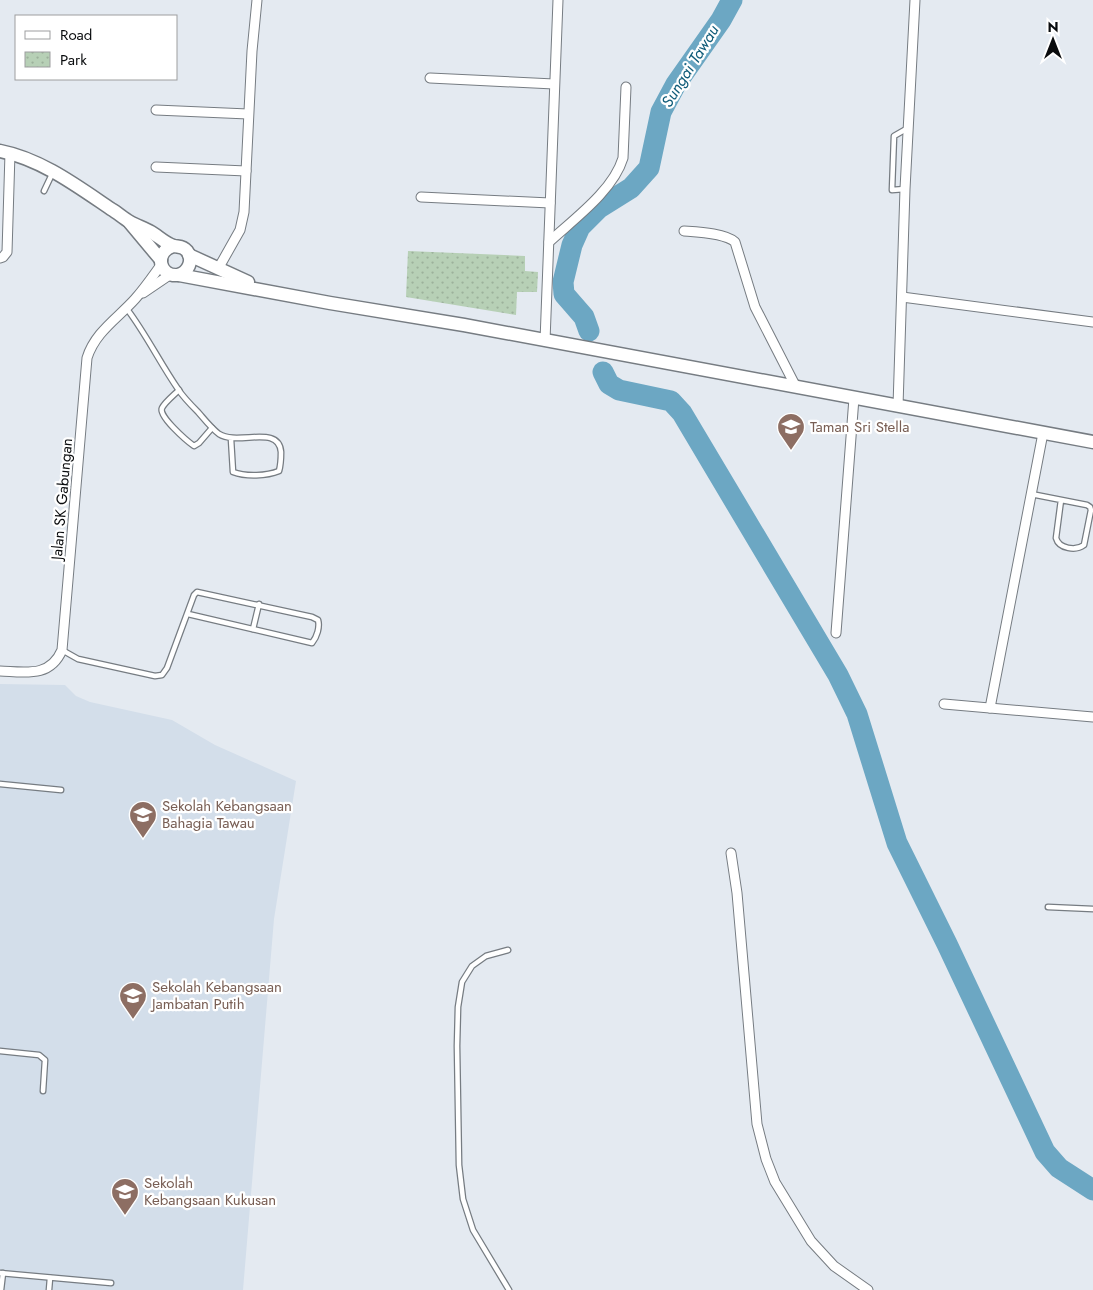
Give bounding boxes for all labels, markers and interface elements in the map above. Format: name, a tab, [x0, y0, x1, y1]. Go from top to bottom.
legend	[15, 15, 178, 80]
north arrow	[1028, 15, 1078, 65]
text: N	[1047, 17, 1059, 37]
water label: Sungai Tawau	[656, 20, 724, 112]
text: Road	[60, 24, 92, 46]
text: Park	[60, 49, 87, 71]
school or university icon: Taman Sri Stella	[776, 412, 806, 451]
place label: Taman Sri Stella	[810, 416, 909, 438]
street label: Jalan SK Gabungan	[46, 437, 78, 563]
place label: Sekolah Kebangsaan Bahagia Tawau	[162, 795, 292, 834]
school or university icon: Sekolah Kebangsaan Bahagia Tawau	[128, 800, 158, 839]
place label: Sekolah Kebangsaan Jambatan Putih	[150, 976, 282, 1015]
school or university icon: Sekolah Kebangsaan Jambatan Putih	[118, 981, 148, 1020]
place label: Sekolah Kebangsaan Kukusan	[144, 1172, 276, 1211]
school or university icon: Sekolah Kebangsaan Kukusan	[110, 1177, 140, 1216]

